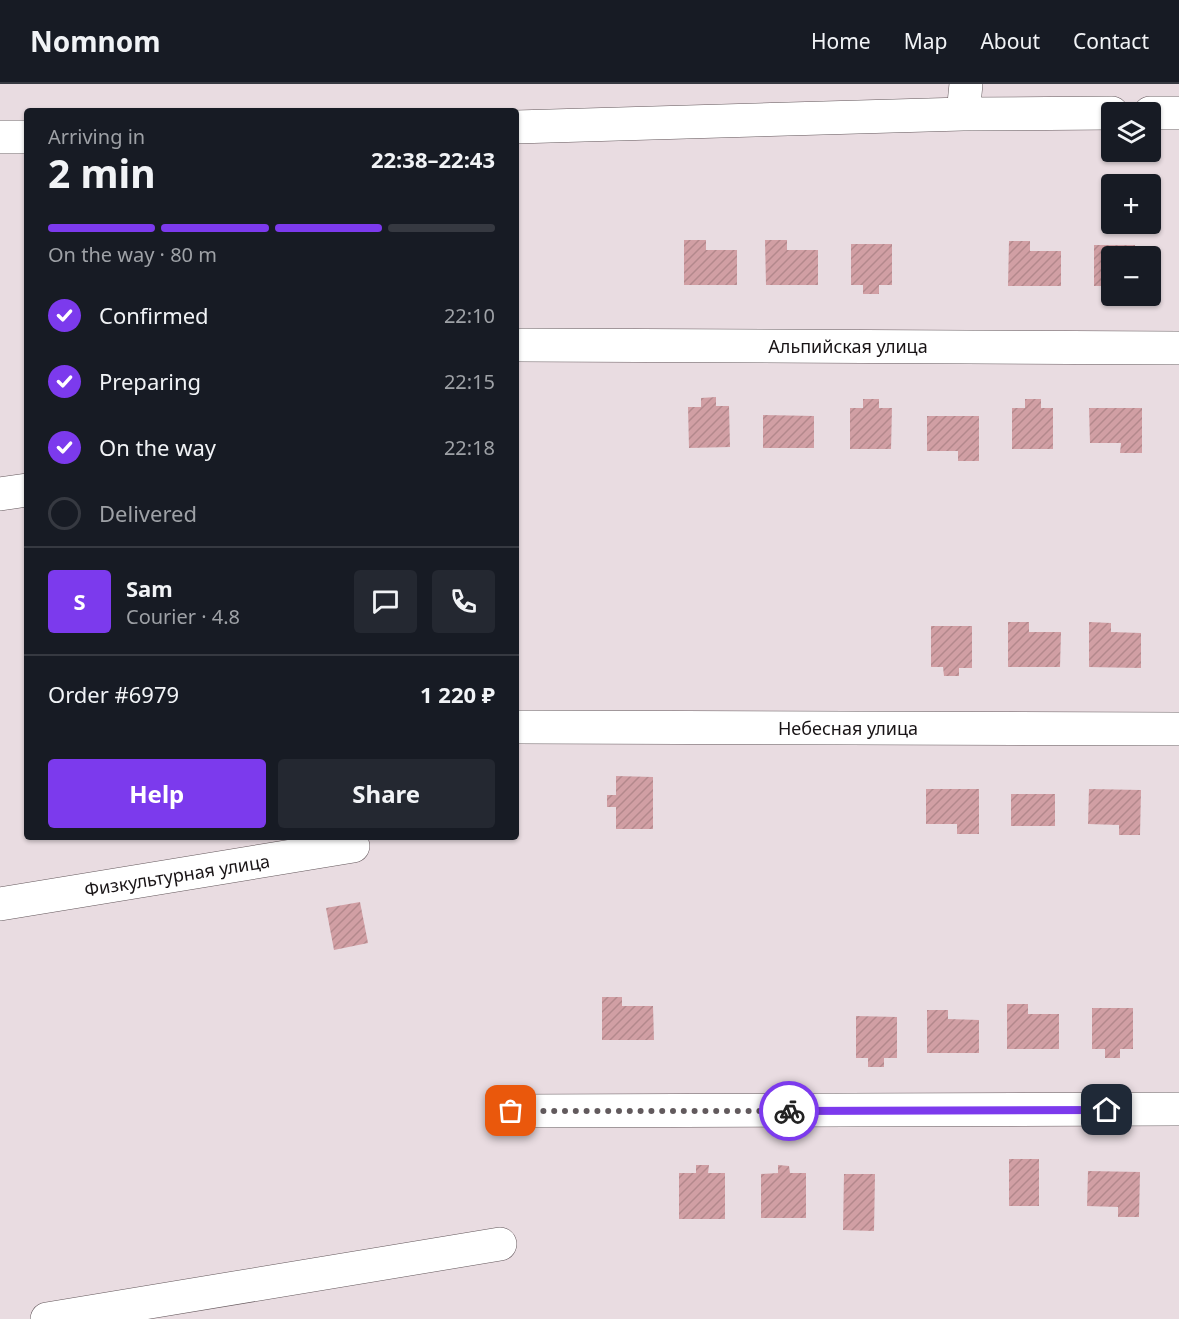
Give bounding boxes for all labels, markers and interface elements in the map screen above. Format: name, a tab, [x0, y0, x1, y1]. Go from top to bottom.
text: Nomnom	[30, 22, 161, 60]
text: Home	[811, 27, 871, 55]
text: Map	[904, 27, 947, 55]
text: About	[980, 27, 1040, 55]
text: Contact	[1073, 27, 1149, 55]
map controls	[1101, 102, 1161, 306]
button: layers	[1101, 102, 1161, 162]
text: Arriving in	[48, 123, 145, 150]
text: 22:38–22:43	[371, 144, 495, 174]
text: 2 min	[48, 146, 155, 199]
button: +	[1101, 174, 1161, 234]
text: On the way · 80 m	[48, 241, 217, 268]
button: −	[1101, 246, 1161, 306]
icon: check	[48, 299, 81, 332]
text: Confirmed	[99, 300, 209, 330]
text: 22:10	[444, 302, 495, 329]
street label: Альпийская улица	[768, 334, 928, 358]
icon: check	[48, 365, 81, 398]
text: Preparing	[99, 366, 201, 396]
text: 22:15	[444, 368, 495, 395]
icon: check	[48, 431, 81, 464]
text: On the way	[99, 432, 216, 462]
text: 22:18	[444, 434, 495, 461]
text: Delivered	[99, 498, 197, 528]
button: chat	[354, 570, 417, 633]
button: phone	[432, 570, 495, 633]
text: Sam	[126, 573, 173, 603]
text: S	[73, 586, 86, 616]
text: Courier · 4.8	[126, 603, 240, 630]
text: Order #6979	[48, 679, 179, 709]
text: 1 220 ₽	[420, 679, 495, 709]
street label: Небесная улица	[778, 716, 918, 740]
button: Help	[48, 759, 266, 828]
button: Share	[278, 759, 495, 828]
street label: Физкультурная улица	[83, 848, 271, 902]
courier	[759, 1081, 819, 1141]
pin	[1081, 1084, 1132, 1135]
pin	[485, 1085, 536, 1136]
icon: home	[1090, 1093, 1123, 1126]
icon: bag	[494, 1094, 527, 1127]
icon: bike	[773, 1095, 806, 1128]

